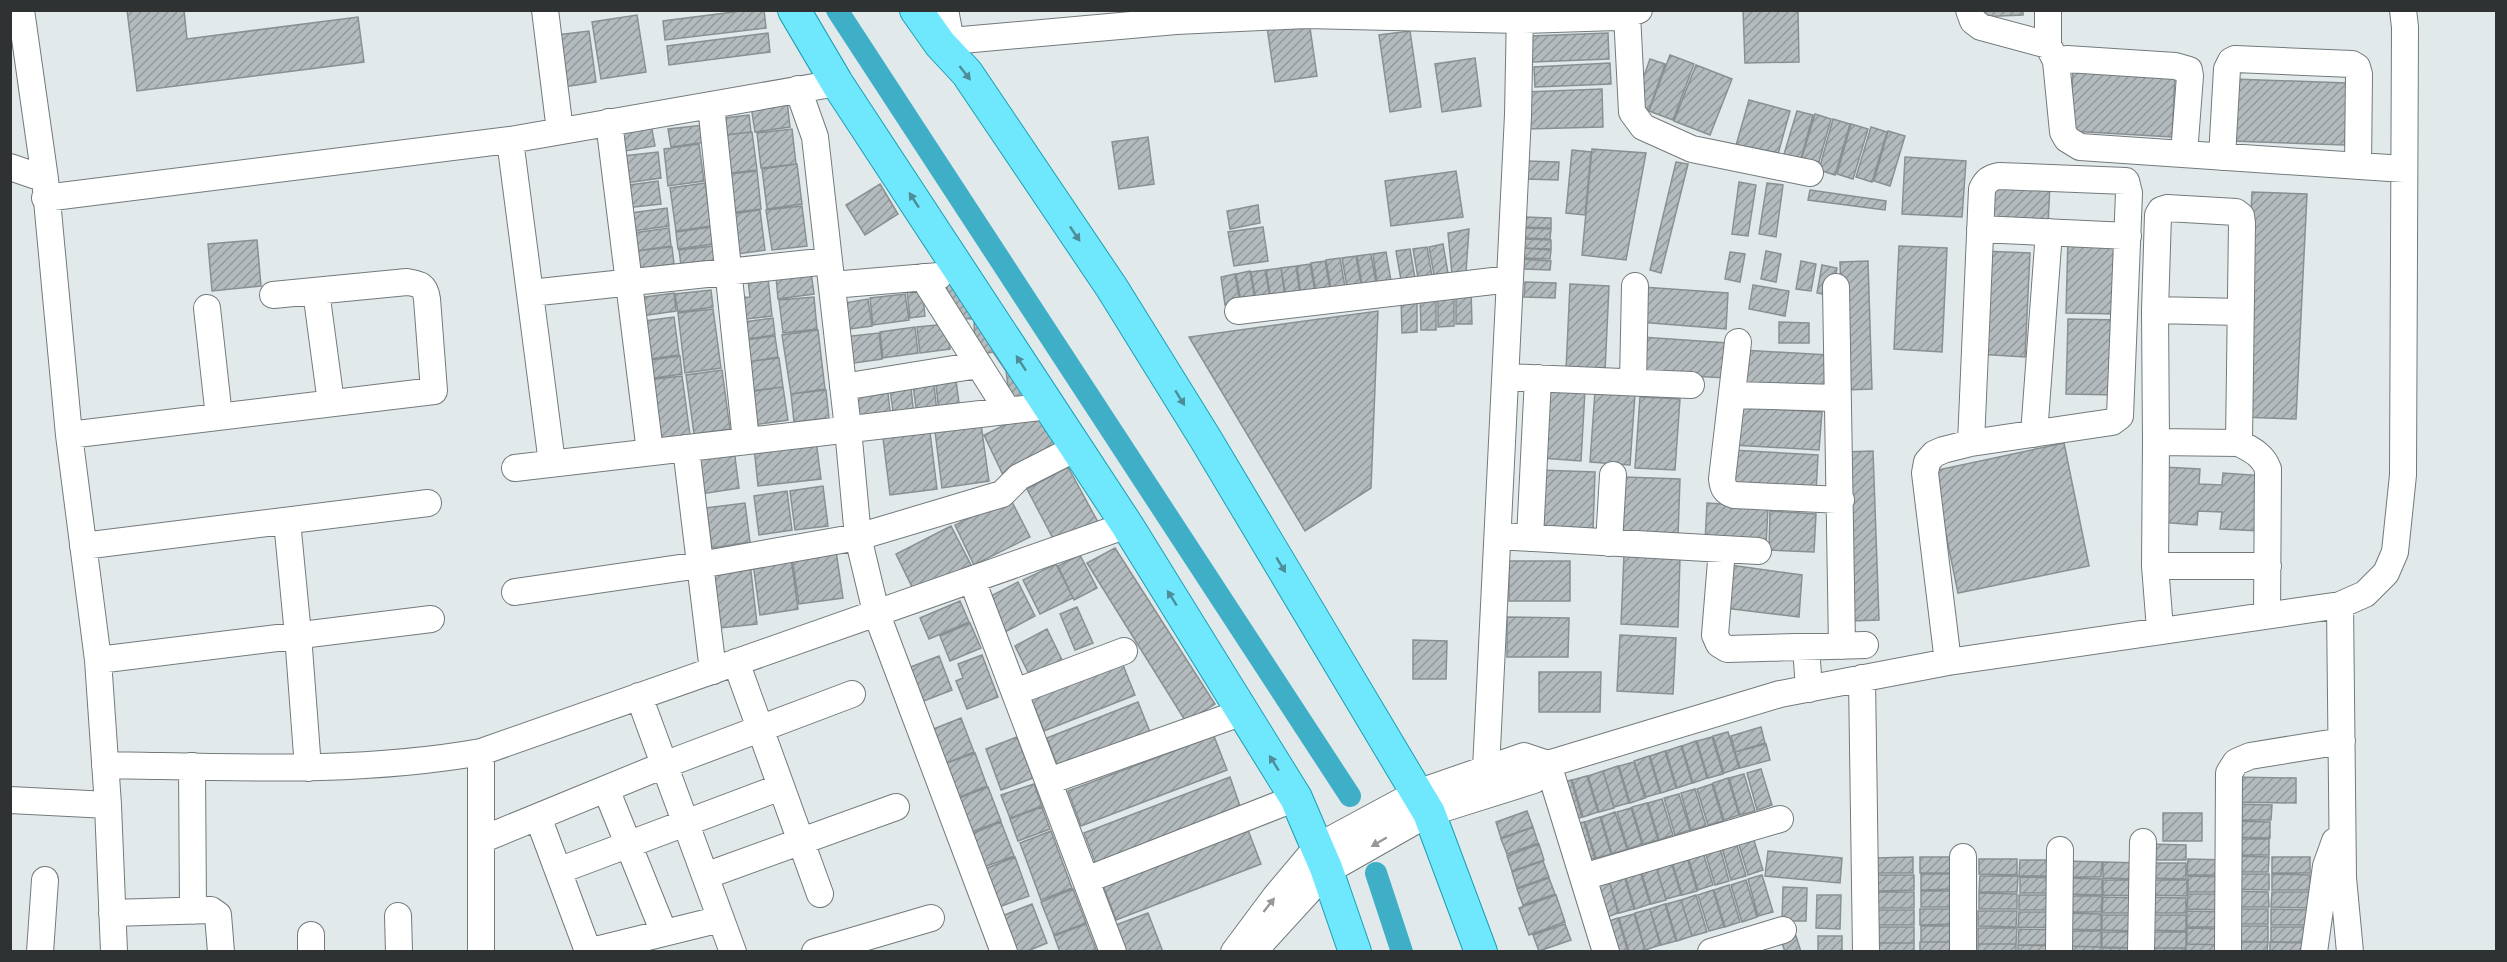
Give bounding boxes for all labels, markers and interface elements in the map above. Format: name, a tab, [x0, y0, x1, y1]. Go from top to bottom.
one-way arrow	[959, 65, 972, 81]
one-way arrow	[909, 192, 920, 208]
one-way arrow	[1069, 226, 1080, 242]
one-way arrow	[1015, 355, 1026, 371]
one-way arrow	[1175, 390, 1186, 406]
one-way arrow	[1276, 557, 1286, 574]
one-way arrow	[1166, 589, 1177, 606]
one-way arrow	[1269, 755, 1280, 771]
one-way arrow	[1370, 837, 1387, 847]
one-way arrow	[1262, 897, 1275, 913]

